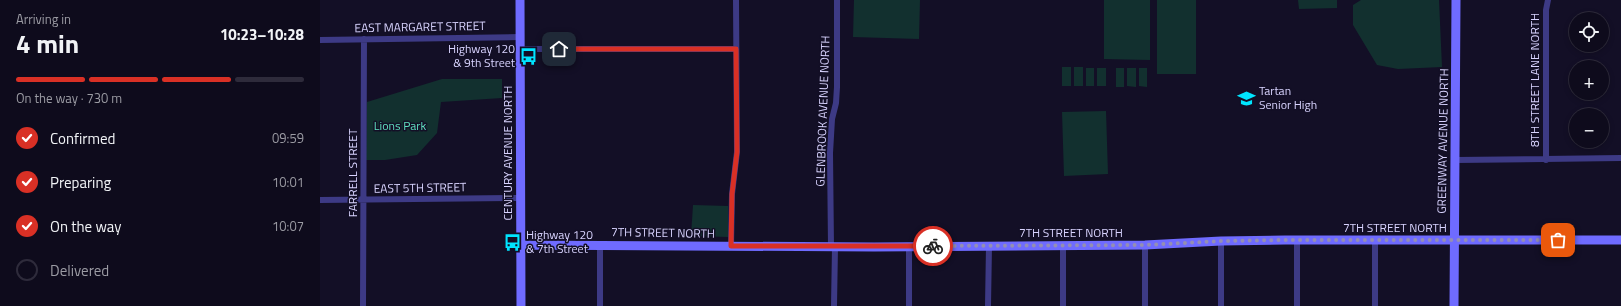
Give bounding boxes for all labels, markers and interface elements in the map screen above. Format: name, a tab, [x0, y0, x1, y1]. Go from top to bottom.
text: Arriving in	[16, 9, 71, 29]
map controls	[1569, 12, 1609, 148]
button: locate	[1569, 12, 1609, 52]
street label: 8TH STREET LANE NORTH	[1525, 13, 1544, 147]
street label: EAST MARGARET STREET	[354, 16, 486, 37]
text: 10:23–10:28	[220, 23, 304, 46]
text: 4 min	[16, 24, 79, 63]
pin	[542, 32, 576, 66]
street label: GLENBROOK AVENUE NORTH	[810, 35, 835, 187]
icon: home	[548, 38, 570, 60]
place label: Highway 120 & 9th Street	[448, 39, 516, 72]
bus stop icon: Highway 120 & 9th Street	[518, 46, 538, 66]
button: +	[1569, 60, 1609, 100]
street label: GREENWAY AVENUE NORTH	[1432, 68, 1453, 214]
place label: Tartan Senior High	[1259, 81, 1317, 114]
street label: CENTURY AVENUE NORTH	[498, 86, 517, 220]
text: On the way · 730 m	[16, 88, 122, 108]
school or university icon: Tartan Senior High	[1236, 88, 1256, 108]
button: −	[1569, 108, 1609, 148]
park label: Lions Park	[374, 116, 426, 135]
icon: check	[16, 127, 38, 149]
text: Confirmed	[50, 127, 115, 150]
text: 09:59	[272, 128, 304, 148]
street label: FARRELL STREET	[343, 128, 362, 217]
icon: check	[16, 171, 38, 193]
text: Preparing	[50, 171, 111, 194]
text: 10:01	[272, 172, 304, 192]
street label: EAST 5TH STREET	[373, 177, 467, 198]
icon: check	[16, 215, 38, 237]
text: On the way	[50, 215, 122, 238]
text: 10:07	[272, 216, 304, 236]
street label: 7TH STREET NORTH	[1343, 218, 1447, 237]
street label: 7TH STREET NORTH	[611, 222, 715, 243]
street label: 7TH STREET NORTH	[1019, 223, 1123, 242]
pin	[1541, 223, 1575, 257]
place label: Highway 120 & 7th Street	[526, 225, 593, 258]
courier	[913, 226, 953, 266]
icon: bag	[1547, 229, 1569, 251]
bus stop icon: Highway 120 & 7th Street	[503, 232, 523, 252]
icon: bike	[922, 235, 944, 257]
text: Delivered	[50, 259, 109, 282]

